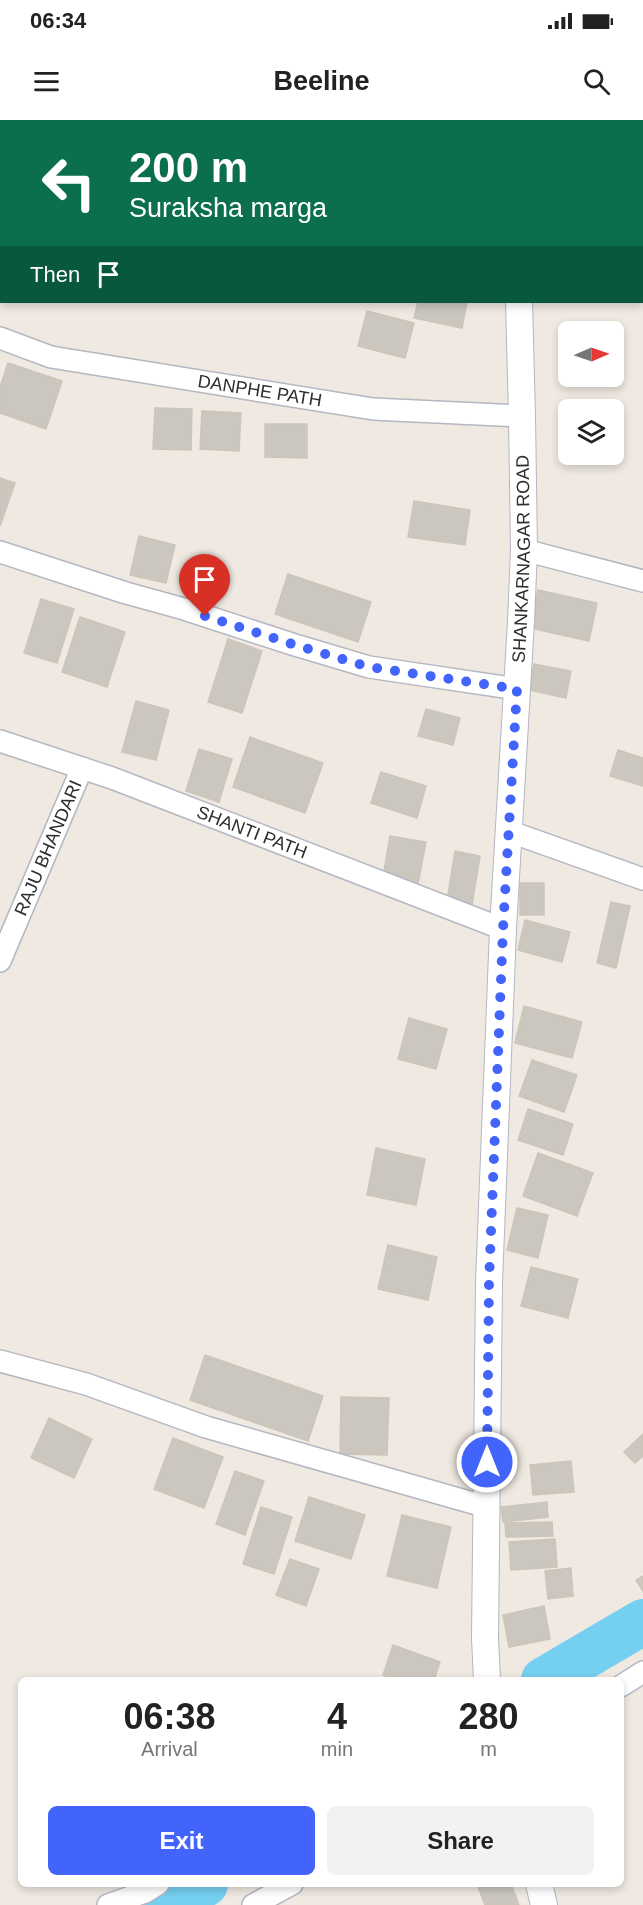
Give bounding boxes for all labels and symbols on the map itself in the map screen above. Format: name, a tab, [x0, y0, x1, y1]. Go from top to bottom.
north arrow	[558, 321, 624, 387]
street label: DANPHE PATH	[196, 371, 323, 411]
street label: SHANKARNAGAR ROAD	[509, 455, 534, 663]
pin	[179, 554, 230, 616]
street label: RAJU BHANDARI	[11, 777, 86, 918]
street label: SHANTI PATH	[194, 802, 310, 862]
position arrow	[455, 1430, 519, 1494]

